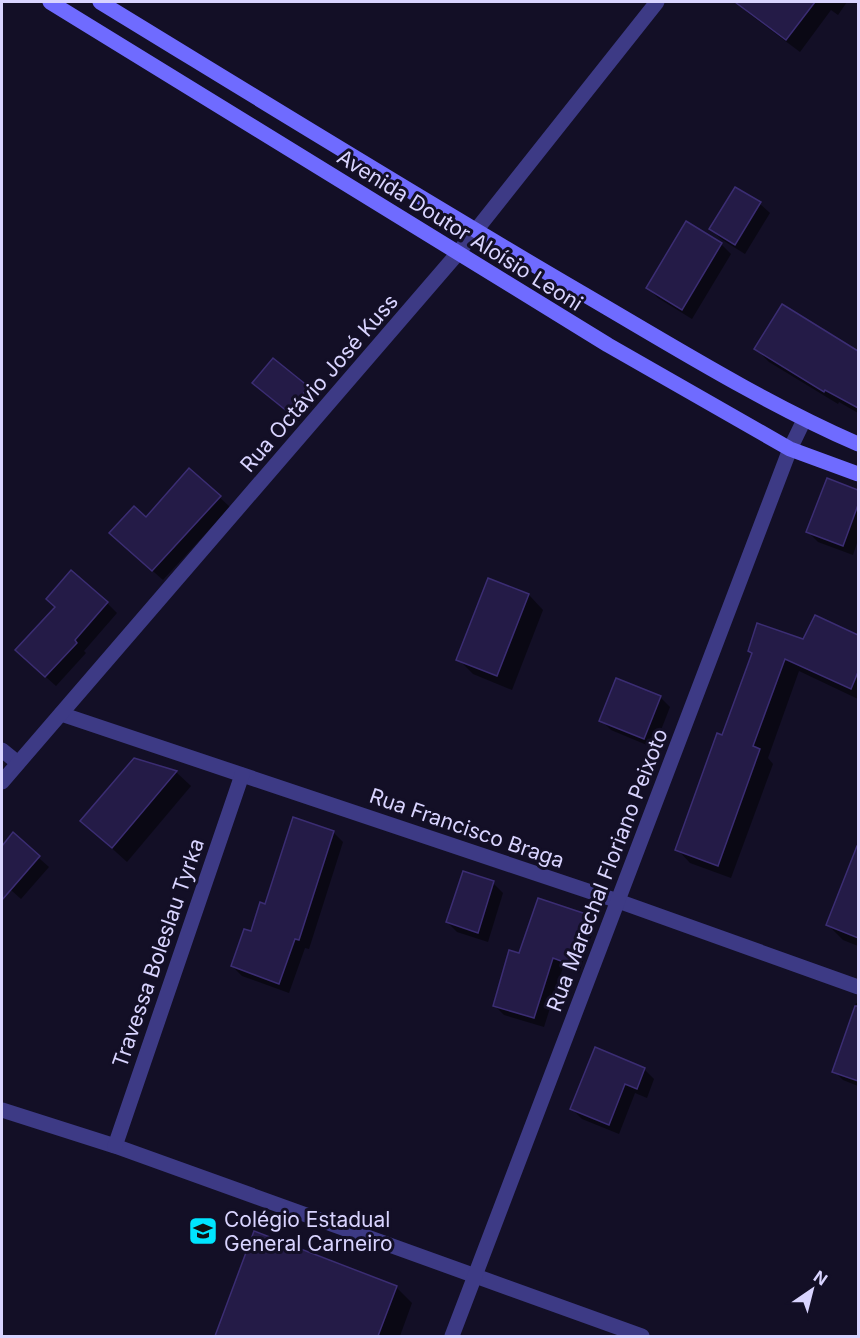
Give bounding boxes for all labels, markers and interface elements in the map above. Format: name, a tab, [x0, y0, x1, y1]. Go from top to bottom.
street label: Avenida Doutor Aloísio Leoni	[333, 144, 587, 316]
street label: Rua Octávio José Kuss	[235, 289, 403, 477]
street label: Rua Marechal Floriano Peixoto	[541, 725, 673, 1015]
street label: Rua Francisco Braga	[366, 783, 568, 873]
street label: Travessa Boleslau Tyrka	[107, 835, 209, 1071]
place label: Colégio Estadual General Carneiro	[224, 1207, 393, 1256]
school or university icon: Colégio Estadual General Carneiro	[187, 1215, 219, 1247]
north arrow	[782, 1260, 842, 1320]
text: N	[810, 1266, 831, 1289]

